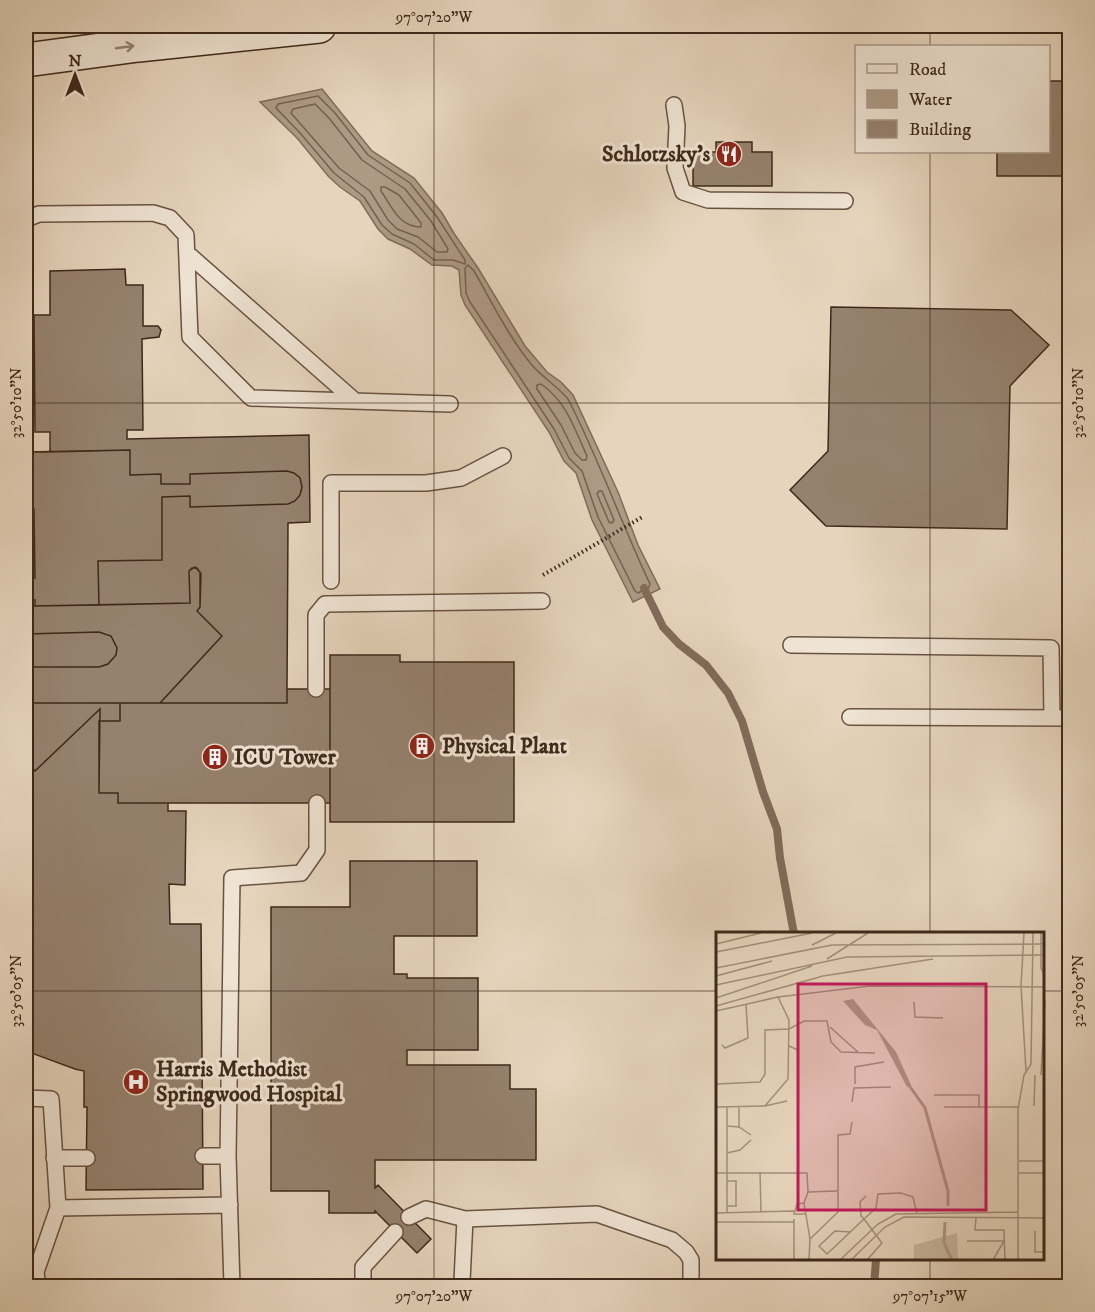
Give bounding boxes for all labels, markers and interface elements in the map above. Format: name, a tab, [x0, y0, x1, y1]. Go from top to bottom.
text: 97°07'20"W	[395, 8, 473, 27]
one-way arrow	[115, 41, 135, 52]
north arrow	[45, 45, 105, 105]
legend	[855, 45, 1050, 153]
text: N	[68, 51, 82, 71]
text: Road	[909, 59, 946, 81]
text: Water	[908, 89, 952, 111]
text: Building	[909, 119, 971, 141]
restaurant icon: Schlotzsky's	[714, 139, 744, 169]
place label: Schlotzsky's	[602, 141, 711, 168]
text: 32°50'10"N	[7, 368, 26, 438]
text: 32°50'10"N	[1069, 368, 1088, 438]
building icon: Physical Plant	[407, 731, 437, 761]
place label: Physical Plant	[442, 733, 567, 760]
building icon: ICU Tower	[200, 742, 230, 772]
place label: ICU Tower	[234, 744, 336, 771]
inset map	[716, 932, 1044, 1261]
text: 32°50'05"N	[7, 955, 26, 1027]
text: 32°50'05"N	[1069, 955, 1088, 1027]
place label: Harris Methodist Springwood Hospital	[156, 1056, 342, 1108]
hospital icon: Harris Methodist Springwood Hospital	[121, 1067, 151, 1097]
text: 97°07'20"W	[395, 1287, 473, 1306]
text: 97°07'15"W	[892, 1287, 967, 1306]

